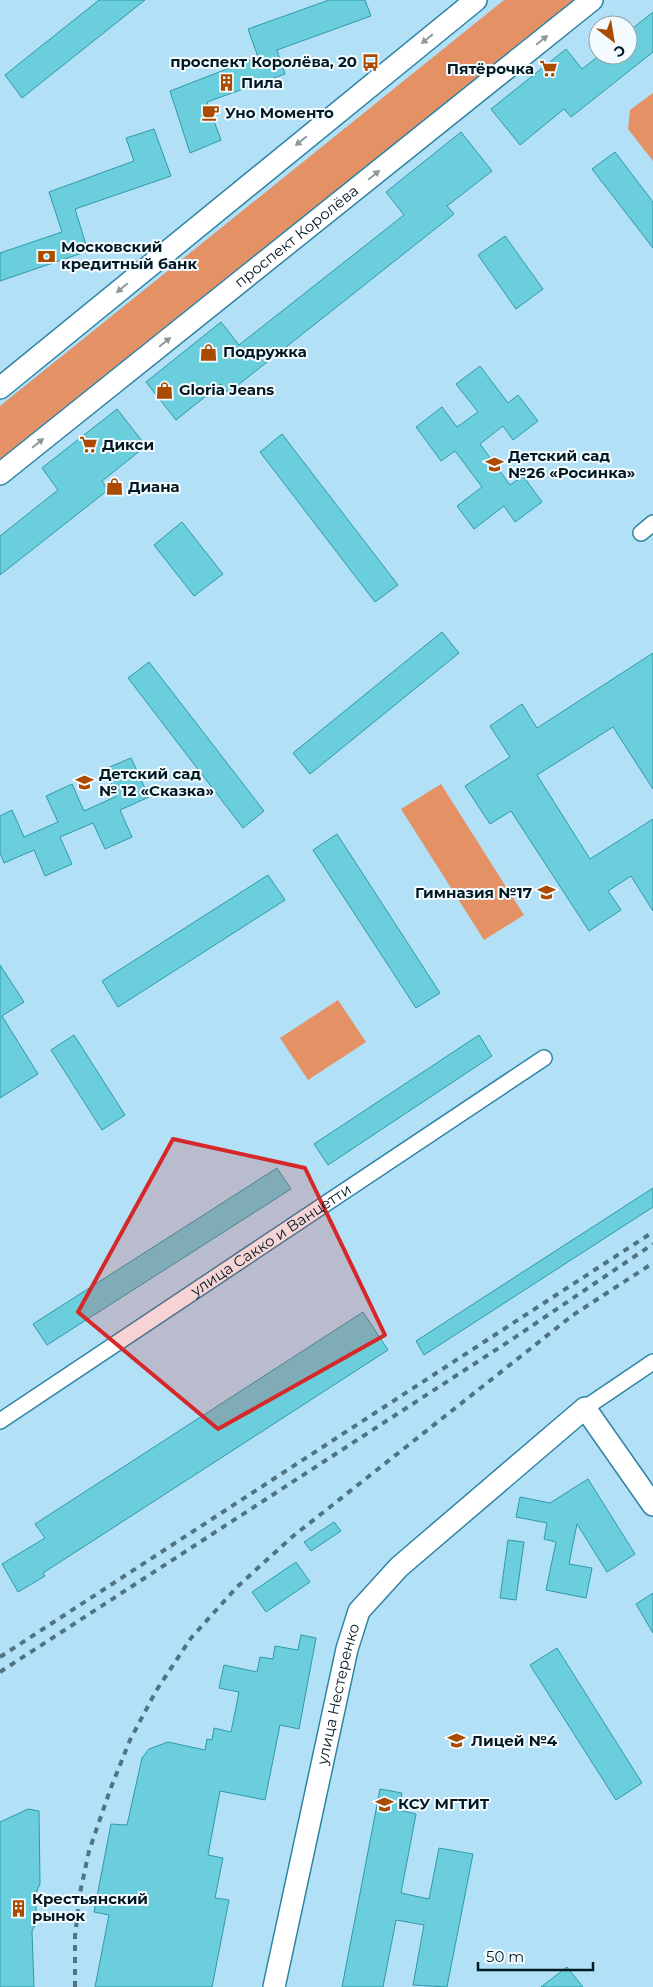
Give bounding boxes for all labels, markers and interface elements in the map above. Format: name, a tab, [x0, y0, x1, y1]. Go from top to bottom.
north arrow	[588, 15, 638, 65]
one-way arrow	[421, 34, 434, 45]
one-way arrow	[535, 35, 548, 46]
text: С	[611, 41, 629, 61]
place label: проспект Королёва, 20	[170, 52, 357, 71]
bus stop icon: проспект Королёва, 20	[361, 52, 381, 72]
place label: Пятёрочка	[447, 59, 534, 78]
supermarket icon: Пятёрочка	[538, 59, 558, 79]
building icon: Пила	[217, 73, 237, 93]
place label: Пила	[241, 73, 283, 92]
cafe icon: Уно Моменто	[201, 103, 221, 123]
place label: Уно Моменто	[225, 103, 334, 122]
one-way arrow	[295, 136, 308, 147]
one-way arrow	[367, 169, 380, 180]
street label: проспект Королёва	[230, 181, 362, 291]
place label: Московский кредитный банк	[61, 237, 197, 273]
bank icon: Московский кредитный банк	[37, 246, 57, 266]
one-way arrow	[115, 283, 128, 294]
one-way arrow	[158, 336, 171, 347]
shop icon: Подружка	[199, 342, 219, 362]
place label: Подружка	[223, 342, 307, 361]
shop icon: Gloria Jeans	[155, 380, 175, 400]
place label: Gloria Jeans	[179, 380, 274, 399]
supermarket icon: Дикси	[78, 435, 98, 455]
place label: Дикси	[102, 435, 154, 454]
one-way arrow	[31, 438, 44, 449]
place label: Детский сад №26 «Росинка»	[508, 446, 635, 482]
school or university icon: Детский сад №26 «Росинка»	[484, 455, 504, 475]
shop icon: Диана	[104, 477, 124, 497]
place label: Диана	[128, 477, 180, 496]
place label: Детский сад № 12 «Сказка»	[99, 764, 214, 800]
school or university icon: Детский сад № 12 «Сказка»	[75, 773, 95, 793]
place label: Гимназия №17	[415, 883, 532, 902]
school or university icon: Гимназия №17	[536, 883, 556, 903]
street label: улица Сакко и Ванцетти	[186, 1179, 355, 1301]
street label: улица Нестеренко	[312, 1621, 364, 1767]
school or university icon: Лицей №4	[447, 1731, 467, 1751]
place label: Лицей №4	[471, 1731, 558, 1750]
school or university icon: КСУ МГТИТ	[374, 1794, 394, 1814]
place label: КСУ МГТИТ	[398, 1794, 490, 1813]
place label: Крестьянский рынок	[32, 1889, 148, 1925]
building icon: Крестьянский рынок	[8, 1898, 28, 1918]
scale bar	[478, 1940, 593, 1972]
text: 50 m	[486, 1947, 524, 1966]

